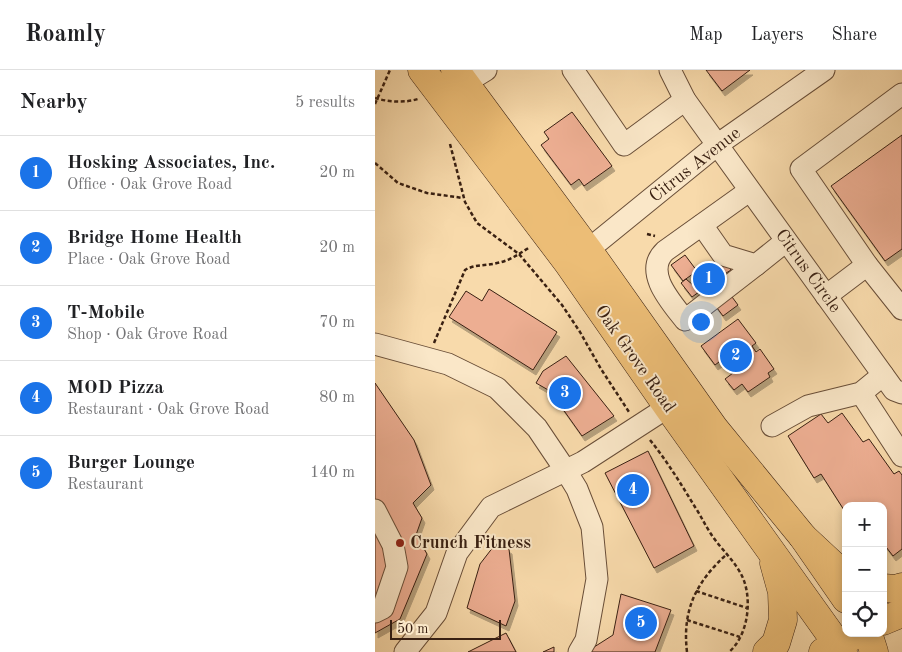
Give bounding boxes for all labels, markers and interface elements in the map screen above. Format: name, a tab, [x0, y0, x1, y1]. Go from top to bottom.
text: Roamly	[25, 23, 106, 47]
text: Map	[689, 26, 723, 44]
text: Layers	[751, 26, 803, 44]
text: Share	[831, 26, 877, 44]
text: Nearby	[20, 92, 88, 113]
text: 5 results	[295, 95, 355, 111]
street label: Citrus Avenue	[646, 124, 744, 206]
text: Hosking Associates, Inc.	[67, 154, 275, 173]
text: 1	[31, 165, 41, 181]
text: 20 m	[319, 165, 355, 181]
text: Office · Oak Grove Road	[67, 177, 232, 193]
street label: Citrus Circle	[772, 226, 844, 316]
text: Bridge Home Health	[67, 229, 242, 248]
text: 2	[31, 240, 41, 256]
text: 20 m	[319, 240, 355, 256]
text: Place · Oak Grove Road	[67, 252, 230, 268]
pin: 1	[693, 260, 725, 298]
street label: Oak Grove Road	[591, 302, 679, 416]
text: T-Mobile	[67, 304, 145, 323]
your location	[688, 309, 714, 335]
text: 3	[31, 315, 41, 331]
text: 70 m	[319, 315, 355, 331]
text: Shop · Oak Grove Road	[67, 327, 228, 343]
pin: 2	[720, 337, 752, 375]
pin: 3	[549, 374, 581, 412]
text: MOD Pizza	[67, 379, 164, 398]
text: 4	[31, 390, 41, 406]
text: 80 m	[319, 390, 355, 406]
text: Restaurant · Oak Grove Road	[67, 402, 269, 418]
text: Burger Lounge	[67, 454, 195, 473]
text: 5	[31, 465, 41, 481]
text: 140 m	[310, 465, 355, 481]
pin: 4	[617, 471, 649, 509]
text: Restaurant	[67, 477, 144, 493]
map controls	[842, 502, 887, 637]
button: +	[842, 502, 887, 547]
place label: Crunch Fitness	[410, 534, 531, 552]
marker: Crunch Fitness	[394, 537, 406, 549]
button: −	[842, 547, 887, 592]
button: locate	[842, 592, 887, 637]
pin: 5	[625, 604, 657, 642]
scale bar	[390, 617, 501, 640]
text: 50 m	[397, 622, 428, 636]

